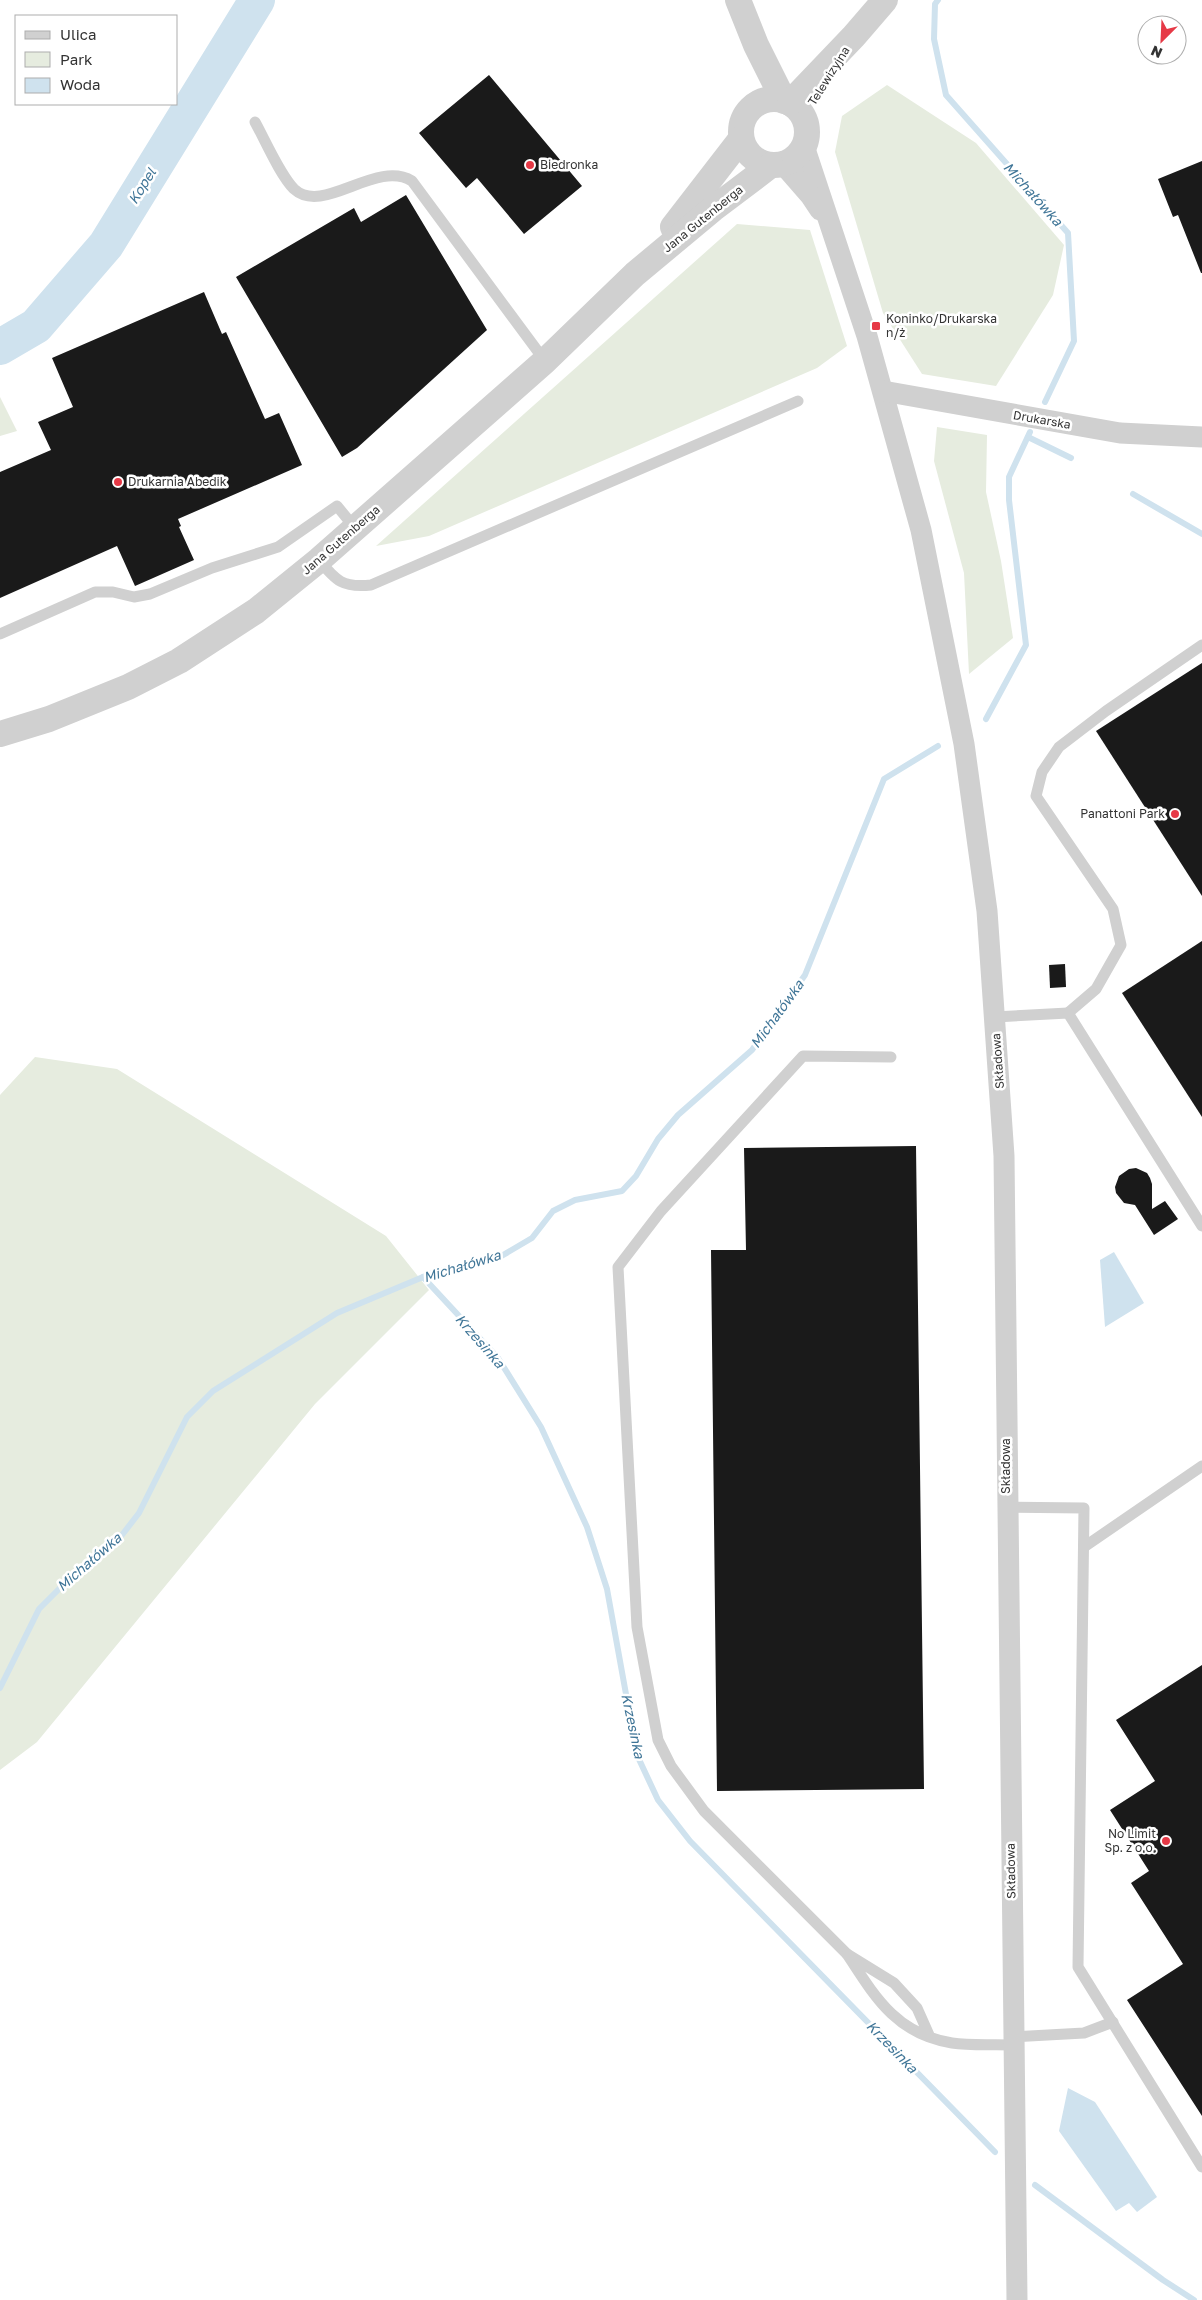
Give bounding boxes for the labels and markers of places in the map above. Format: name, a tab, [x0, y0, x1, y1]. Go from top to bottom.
place label: Biedronka	[540, 157, 598, 172]
marker: Biedronka	[524, 159, 536, 171]
place label: Koninko/Drukarska n/ż	[886, 311, 997, 340]
marker: Koninko/Drukarska n/ż	[870, 320, 882, 332]
place label: Drukarnia Abedik	[128, 474, 227, 489]
marker: Drukarnia Abedik	[112, 476, 124, 488]
place label: Panattoni Park	[1080, 806, 1165, 821]
marker: Panattoni Park	[1169, 808, 1181, 820]
place label: No Limit Sp. z o.o.	[1105, 1826, 1156, 1855]
marker: No Limit Sp. z o.o.	[1160, 1835, 1172, 1847]

